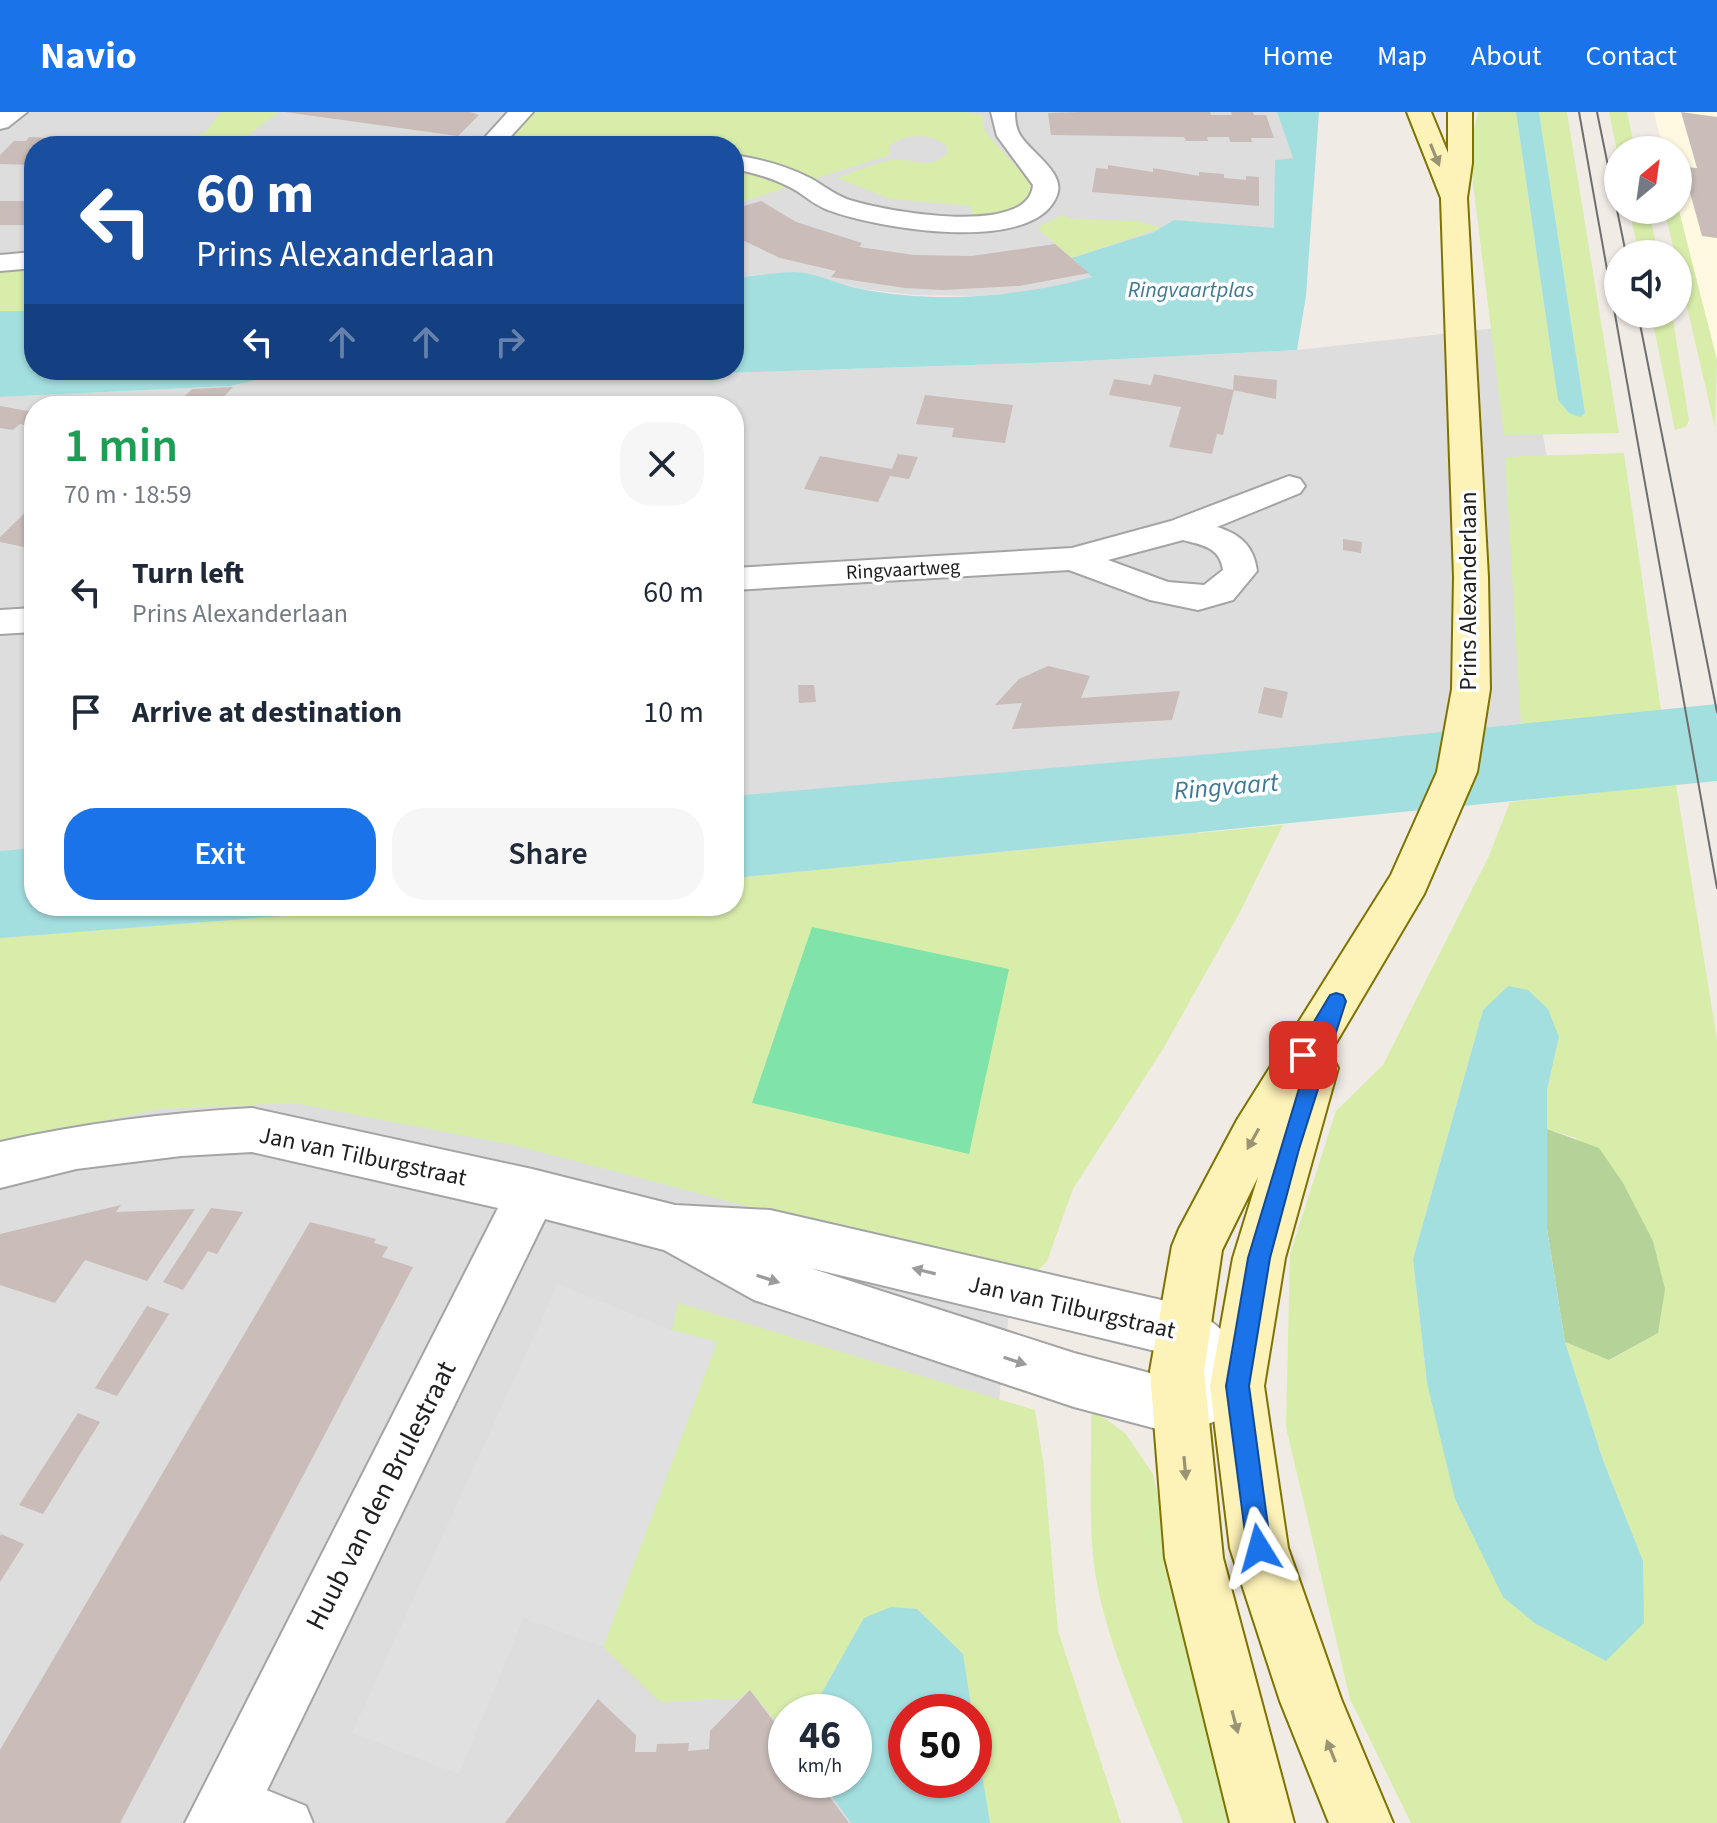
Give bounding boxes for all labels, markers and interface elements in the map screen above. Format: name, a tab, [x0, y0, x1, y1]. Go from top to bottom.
text: Navio	[40, 29, 137, 83]
text: Home	[1262, 36, 1333, 76]
text: Map	[1377, 36, 1427, 76]
text: About	[1471, 36, 1542, 76]
text: Contact	[1586, 36, 1677, 76]
north arrow	[1604, 136, 1692, 224]
map controls	[1604, 136, 1692, 328]
one-way arrow	[1429, 143, 1442, 167]
text: 60 m	[196, 155, 314, 234]
icon: left	[64, 168, 168, 272]
text: Prins Alexanderlaan	[196, 229, 495, 280]
button: sound	[1604, 240, 1692, 328]
water label: Ringvaartplas	[1128, 274, 1254, 306]
icon: left	[236, 320, 280, 364]
icon: ahead	[320, 320, 364, 364]
icon: ahead	[404, 320, 448, 364]
icon: right	[488, 320, 532, 364]
text: 1 min	[64, 412, 178, 480]
button: close	[620, 422, 704, 506]
text: 70 m · 18:59	[64, 476, 192, 513]
street label: Prins Alexanderlaan	[1451, 491, 1486, 691]
text: Turn left	[132, 552, 244, 595]
street label: Ringvaartweg	[845, 553, 961, 587]
icon: left	[64, 570, 108, 614]
text: 60 m	[643, 571, 704, 614]
text: Prins Alexanderlaan	[132, 595, 348, 632]
icon: arrive	[64, 690, 108, 734]
text: Arrive at destination	[132, 691, 402, 734]
text: 10 m	[643, 691, 704, 734]
water label: Ringvaart	[1172, 763, 1280, 809]
button: Exit	[64, 808, 376, 900]
button: Share	[392, 808, 704, 900]
pin	[1269, 1021, 1337, 1089]
icon: arrive	[1281, 1033, 1325, 1077]
street label: Jan van Tilburgstraat	[256, 1117, 470, 1196]
one-way arrow	[1246, 1128, 1259, 1151]
one-way arrow	[911, 1265, 936, 1277]
street label: Jan van Tilburgstraat	[965, 1267, 1179, 1348]
one-way arrow	[757, 1274, 781, 1286]
street label: Huub van den Brulestraat	[296, 1354, 466, 1637]
one-way arrow	[1004, 1355, 1028, 1368]
one-way arrow	[1179, 1456, 1192, 1481]
position arrow	[1217, 1506, 1301, 1590]
speed limit sign: 50	[888, 1694, 992, 1798]
text: 46	[799, 1707, 841, 1764]
one-way arrow	[1230, 1710, 1242, 1735]
one-way arrow	[1325, 1739, 1338, 1763]
text: km/h	[798, 1752, 842, 1780]

